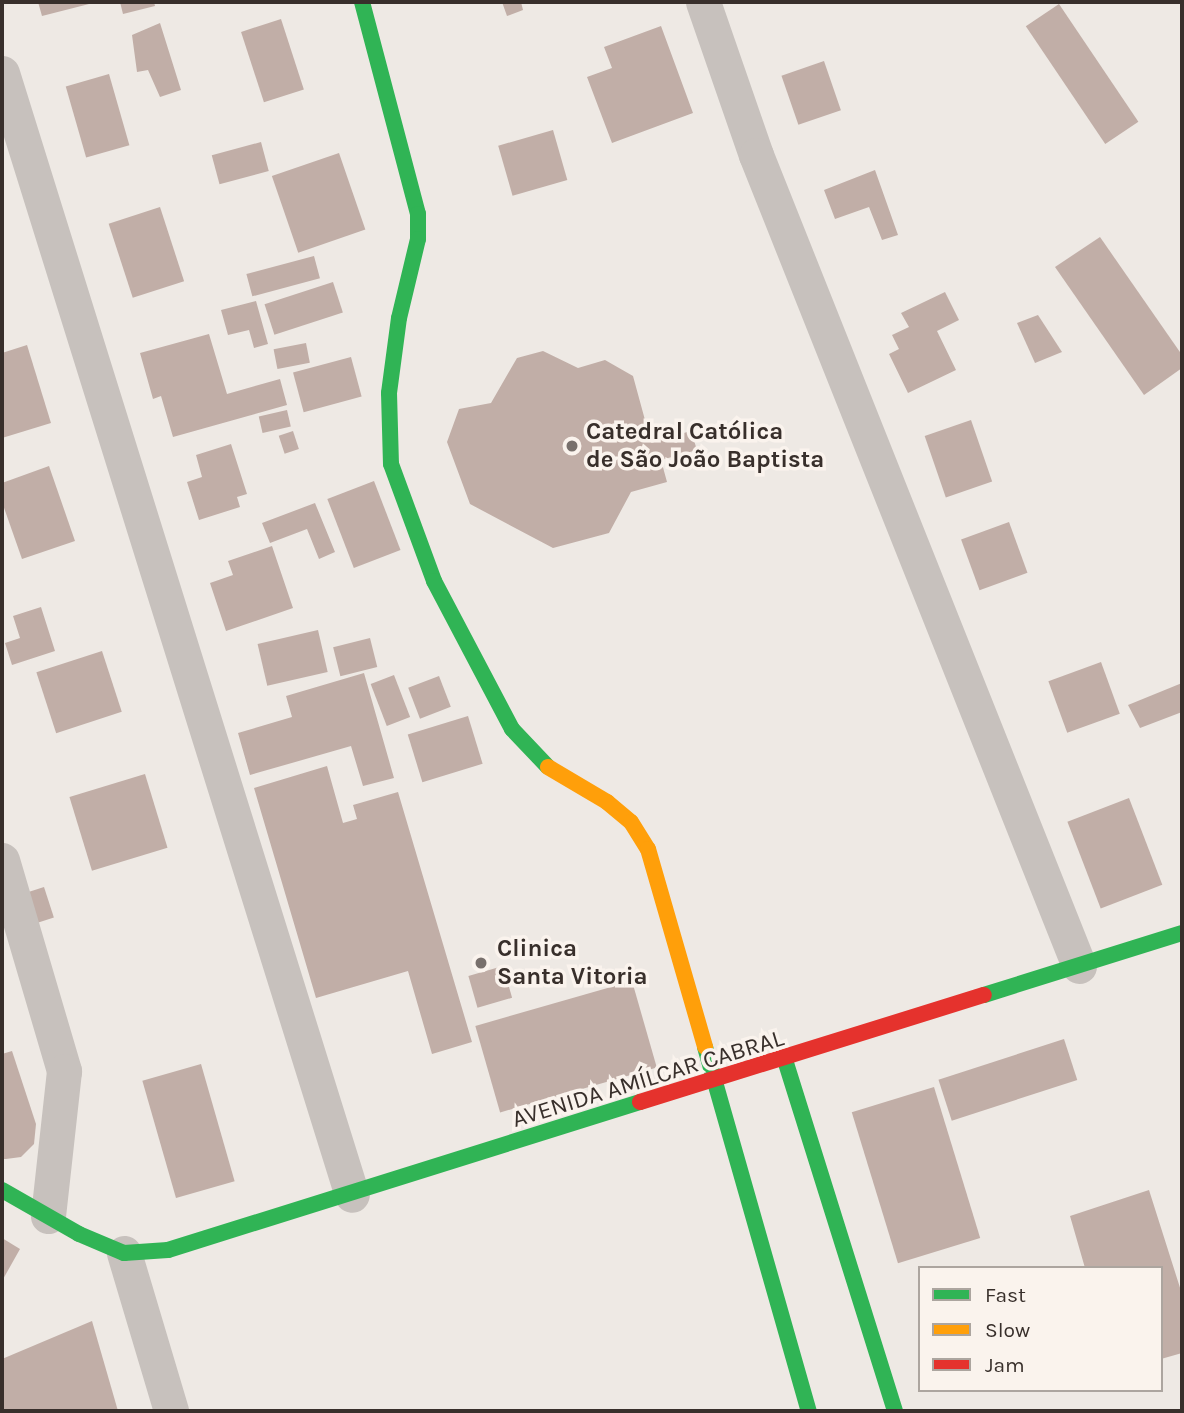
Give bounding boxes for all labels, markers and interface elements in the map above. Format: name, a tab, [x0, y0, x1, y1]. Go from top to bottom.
place label: Catedral Católica de São João Baptista	[586, 418, 824, 474]
marker: Catedral Católica de São João Baptista	[564, 438, 580, 454]
place label: Clinica Santa Vitoria	[497, 935, 648, 991]
marker: Clinica Santa Vitoria	[471, 953, 491, 973]
street label: AVENIDA AMÍLCAR CABRAL	[509, 1024, 787, 1134]
legend	[918, 1266, 1163, 1392]
text: Fast	[985, 1283, 1026, 1307]
text: Slow	[985, 1318, 1030, 1342]
text: Jam	[985, 1353, 1025, 1377]

